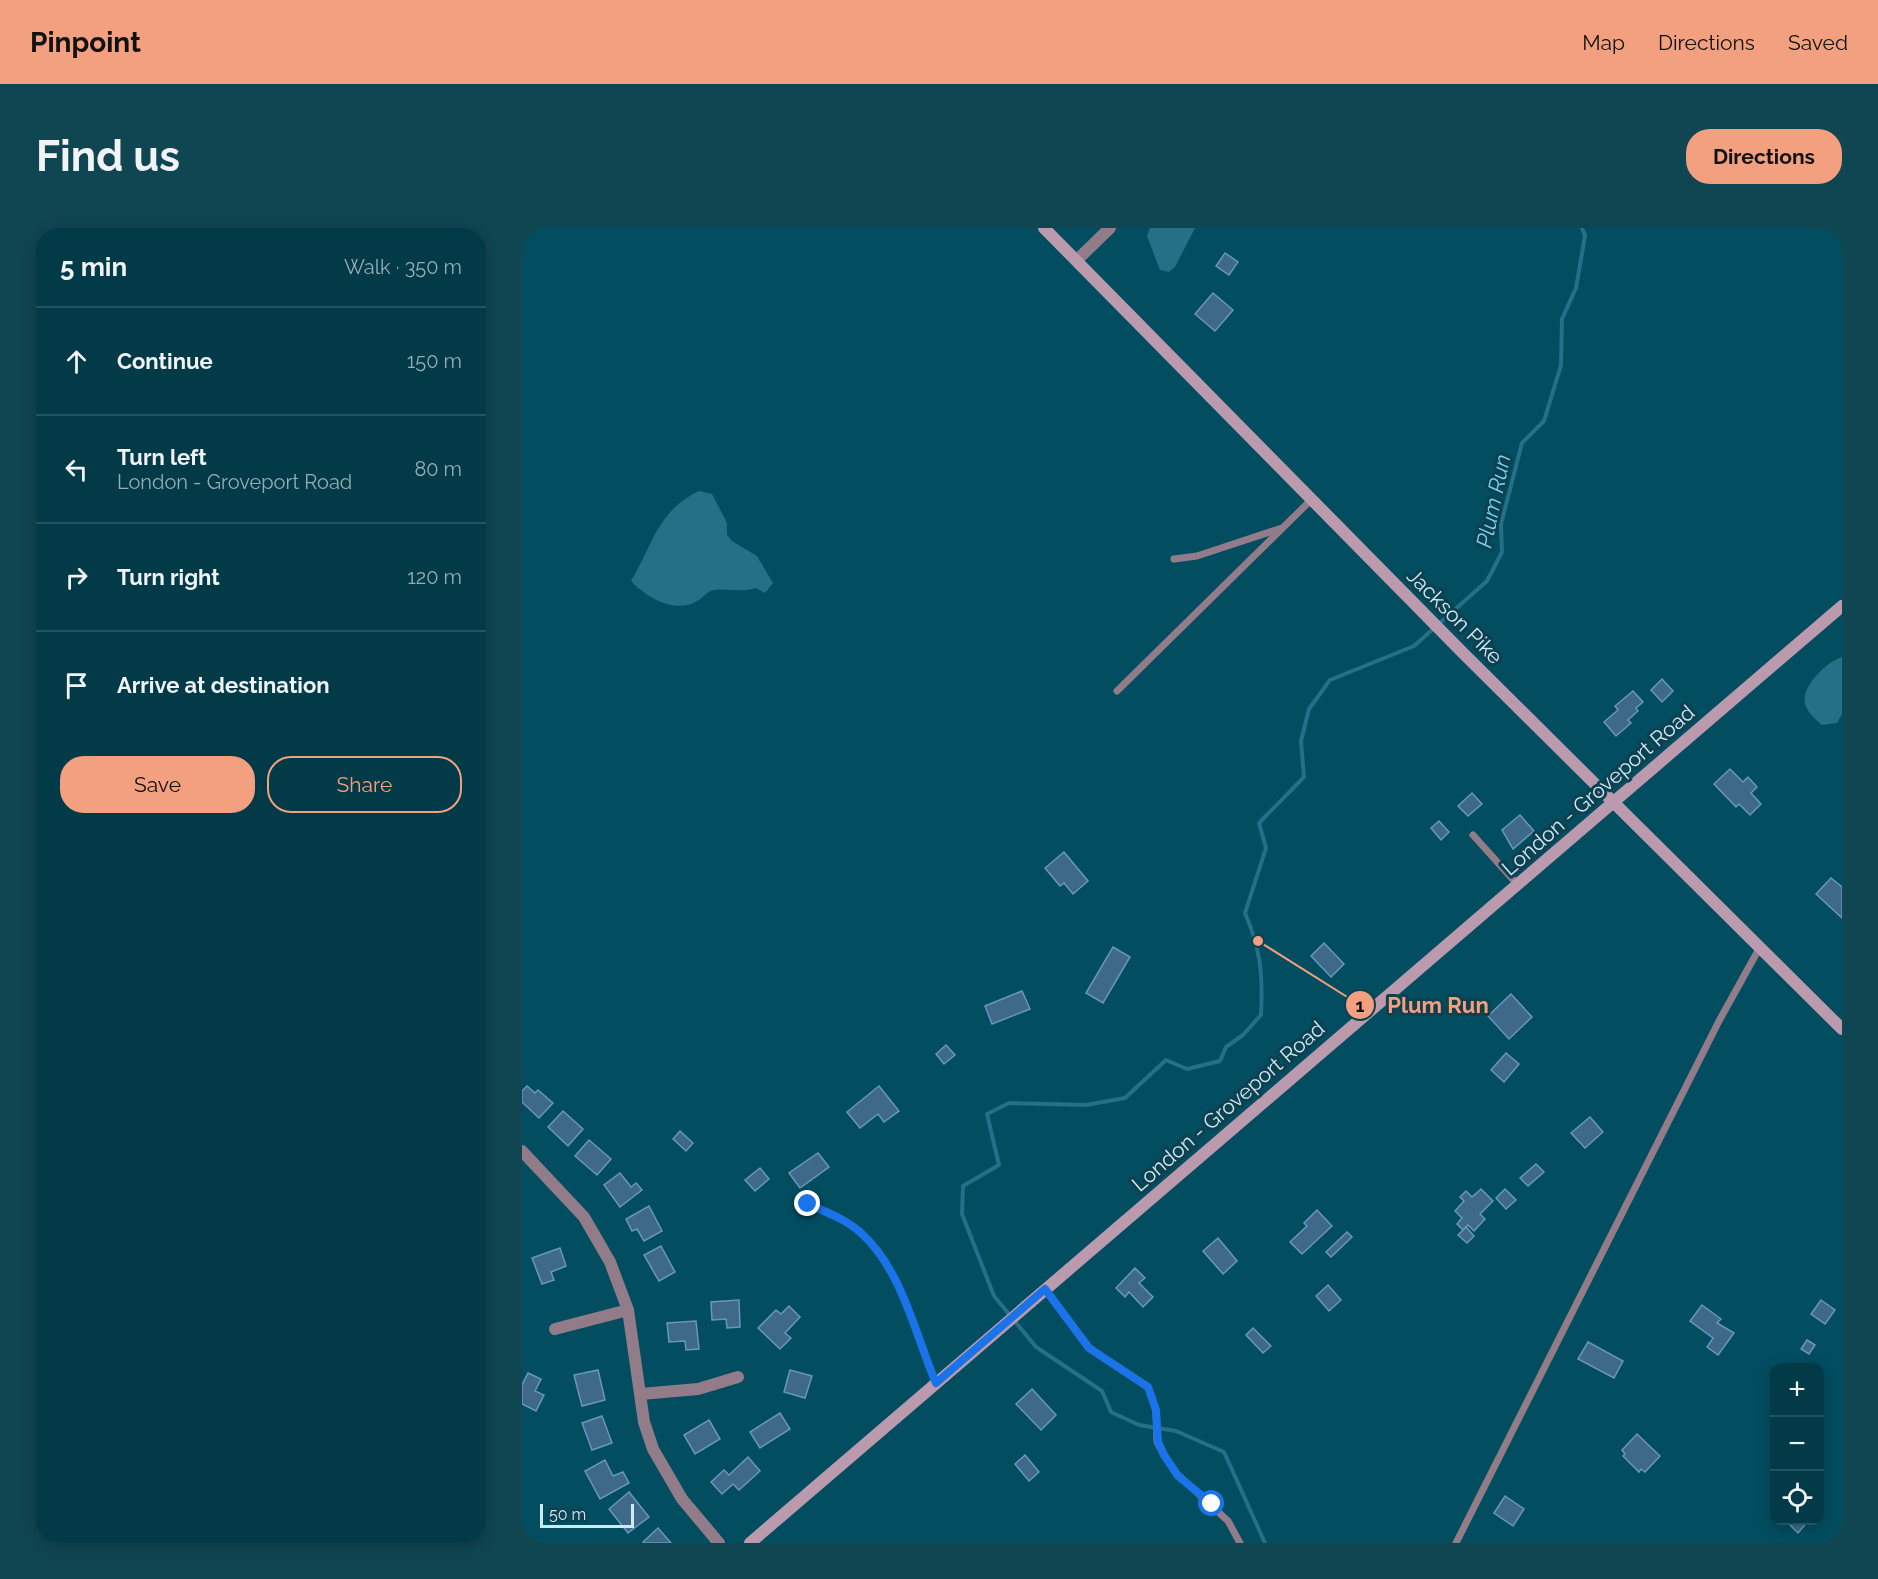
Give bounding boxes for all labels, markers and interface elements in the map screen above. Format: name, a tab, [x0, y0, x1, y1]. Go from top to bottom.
text: Pinpoint	[30, 26, 141, 59]
text: Map	[1582, 30, 1625, 55]
text: Directions	[1658, 30, 1755, 55]
text: Saved	[1788, 30, 1848, 55]
button: Directions	[1686, 129, 1842, 184]
text: Find us	[36, 132, 180, 181]
text: 5 min	[60, 252, 127, 282]
text: Walk · 350 m	[344, 255, 462, 279]
icon: ahead	[60, 345, 93, 378]
text: Continue	[117, 348, 213, 374]
text: 150 m	[407, 349, 462, 373]
text: Turn left	[117, 444, 207, 470]
water label: Plum Run	[1470, 452, 1516, 550]
icon: left	[60, 453, 93, 486]
text: 80 m	[414, 457, 462, 481]
text: London - Groveport Road	[117, 470, 352, 494]
icon: right	[60, 561, 93, 594]
street label: Jackson Pike	[1402, 563, 1508, 669]
text: Turn right	[117, 564, 220, 590]
text: 120 m	[407, 565, 462, 589]
icon: arrive	[60, 669, 93, 702]
text: Arrive at destination	[117, 672, 330, 698]
street label: London - Groveport Road	[1497, 700, 1699, 880]
button: Save	[60, 756, 255, 813]
button: Share	[267, 756, 462, 813]
callout: Plum Run	[1345, 985, 1501, 1025]
text: Plum Run	[1387, 992, 1489, 1018]
text: 1	[1356, 995, 1365, 1016]
street label: London - Groveport Road	[1127, 1016, 1329, 1196]
route end	[794, 1190, 820, 1216]
map controls	[1770, 1363, 1824, 1525]
button: +	[1770, 1363, 1824, 1417]
button: −	[1770, 1417, 1824, 1471]
button: locate	[1770, 1471, 1824, 1525]
route start	[1198, 1490, 1224, 1516]
scale bar	[540, 1501, 634, 1528]
text: 50 m	[549, 1505, 586, 1524]

